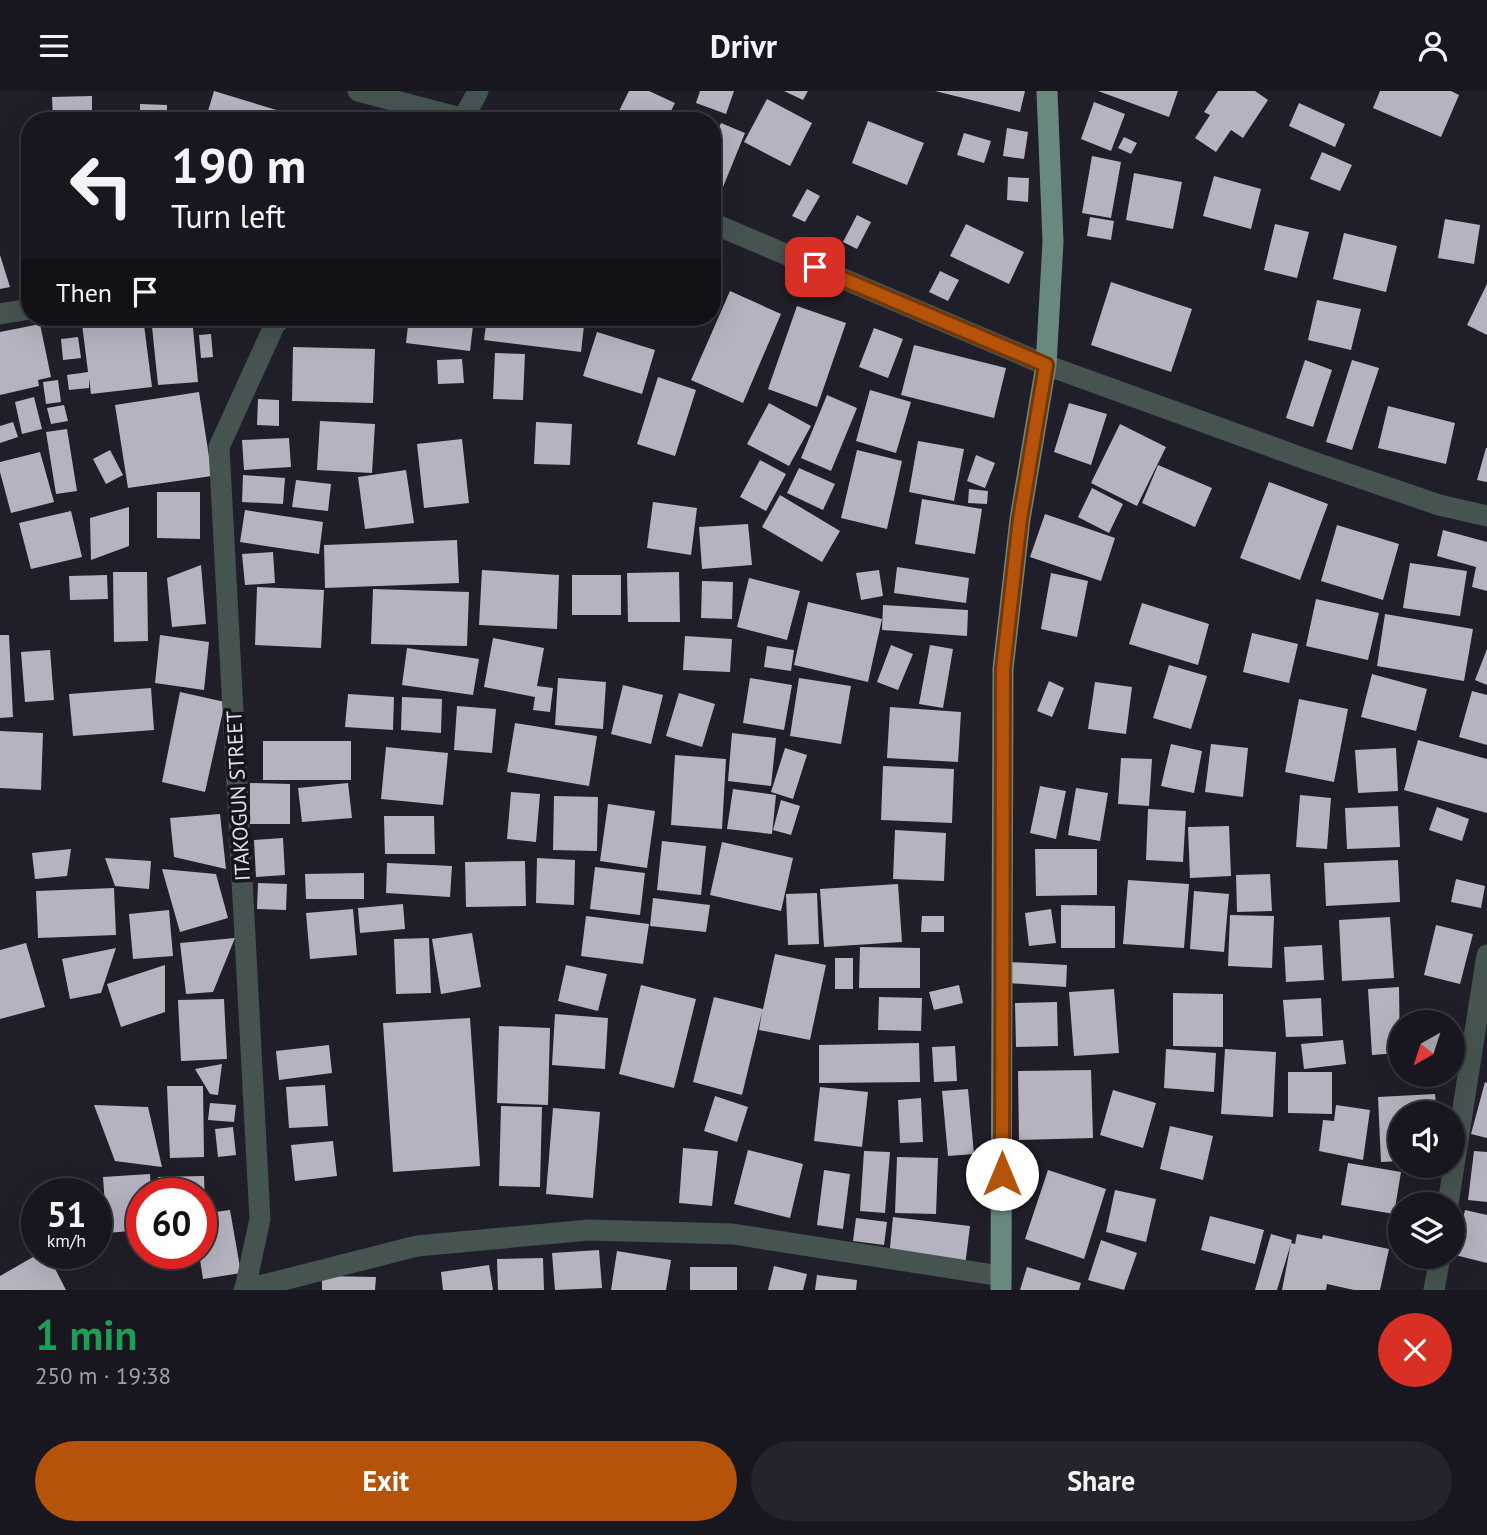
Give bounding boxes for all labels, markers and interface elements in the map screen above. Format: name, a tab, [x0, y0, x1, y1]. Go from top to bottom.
text: Drivr	[710, 25, 777, 67]
icon: menu	[35, 27, 73, 65]
icon: person	[1414, 27, 1452, 65]
text: 190 m	[171, 133, 306, 197]
icon: left	[56, 140, 147, 231]
text: Turn left	[171, 195, 286, 237]
pin	[785, 237, 845, 297]
icon: arrive	[796, 248, 834, 286]
icon: arrive	[126, 273, 164, 311]
text: Then	[56, 276, 112, 309]
street label: ITAKOGUN STREET	[220, 710, 256, 882]
north arrow	[1388, 1010, 1465, 1087]
map controls	[1388, 1010, 1465, 1269]
button: sound	[1388, 1101, 1465, 1178]
position arrow	[965, 1137, 1039, 1211]
speed limit sign: 60	[126, 1178, 217, 1269]
text: 51	[47, 1191, 86, 1237]
button: layers	[1388, 1192, 1465, 1269]
text: km/h	[47, 1229, 86, 1252]
text: 1 min	[35, 1307, 137, 1362]
button: close	[1378, 1313, 1452, 1387]
text: 250 m · 19:38	[35, 1361, 171, 1390]
button: Exit	[35, 1441, 737, 1521]
button: Share	[751, 1441, 1452, 1521]

